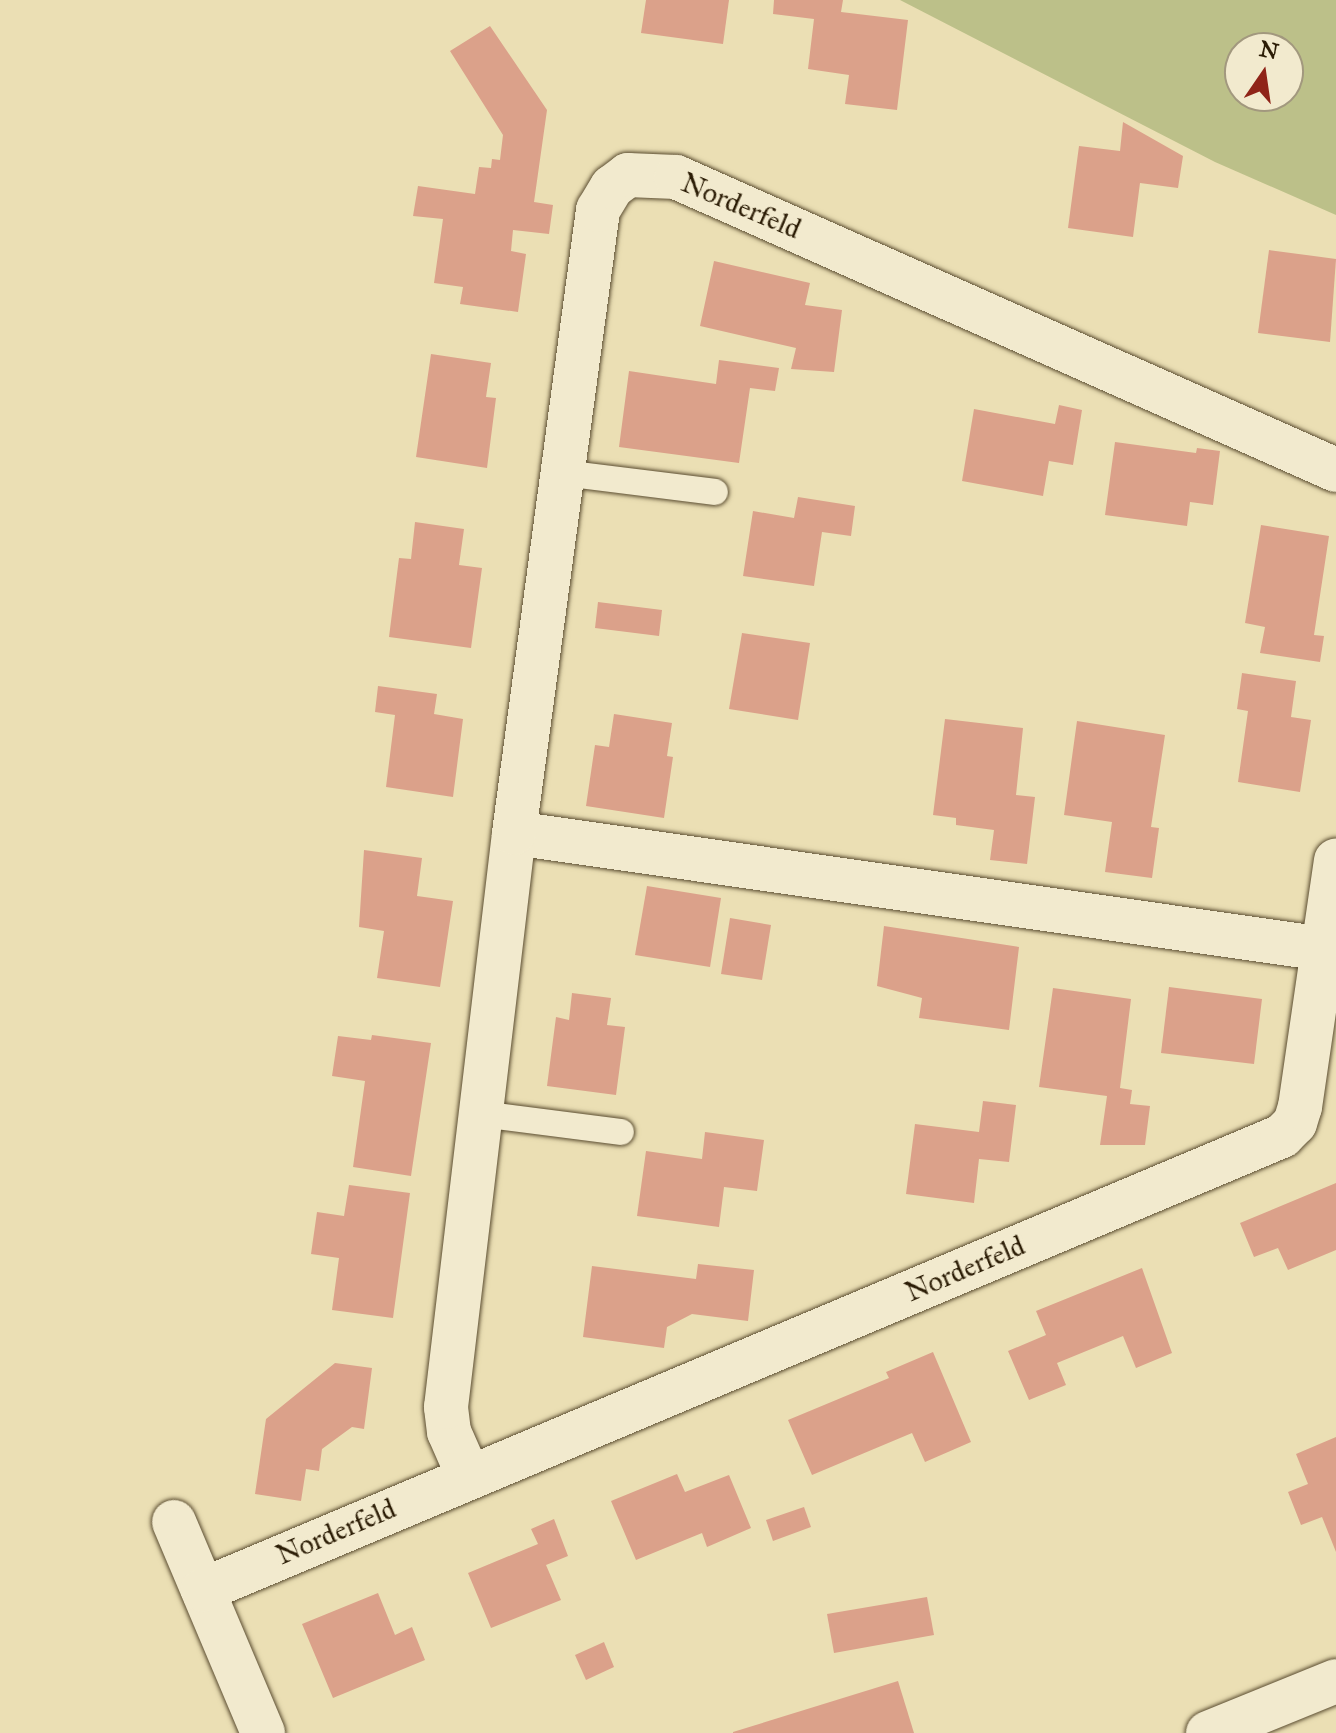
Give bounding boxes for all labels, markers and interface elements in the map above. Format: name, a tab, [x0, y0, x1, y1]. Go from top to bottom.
north arrow	[1224, 32, 1304, 112]
text: N	[1257, 35, 1281, 65]
street label: Norderfeld	[676, 166, 806, 246]
street label: Norderfeld	[900, 1229, 1030, 1309]
street label: Norderfeld	[271, 1492, 401, 1572]

